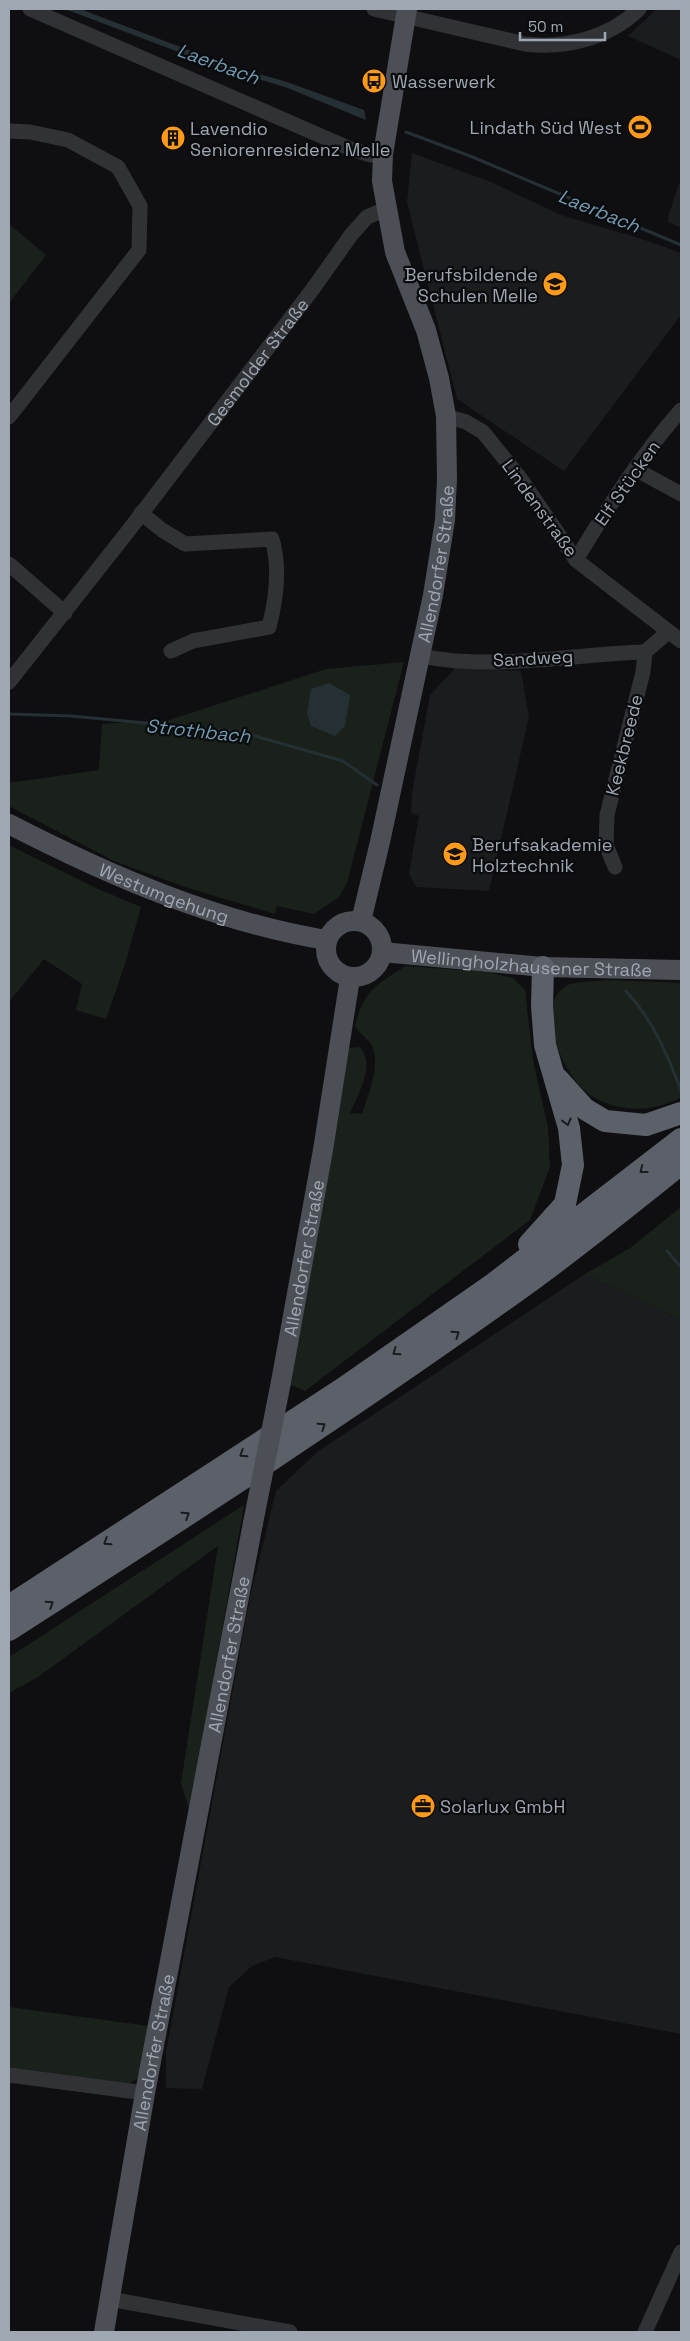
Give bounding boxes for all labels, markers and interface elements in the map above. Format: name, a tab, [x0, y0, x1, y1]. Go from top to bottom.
scale bar	[520, 10, 605, 42]
text: 50 m	[528, 17, 563, 36]
water label: Laerbach	[174, 38, 263, 90]
bus stop icon: Wasserwerk	[361, 68, 387, 94]
place label: Wasserwerk	[392, 70, 496, 93]
sports icon: Lindath Süd West	[627, 114, 653, 140]
place label: Lindath Süd West	[470, 116, 622, 139]
place label: Lavendio Seniorenresidenz Melle	[190, 117, 390, 161]
building icon: Lavendio Seniorenresidenz Melle	[160, 125, 186, 151]
water label: Laerbach	[555, 183, 644, 239]
place label: Berufsbildende Schulen Melle	[404, 263, 538, 307]
school or university icon: Berufsbildende Schulen Melle	[542, 271, 568, 297]
street label: Gesmolder Straße	[201, 293, 313, 430]
street label: Elf Stücken	[589, 436, 665, 530]
street label: Lindenstraße	[497, 455, 583, 561]
street label: Allendorfer Straße	[412, 485, 458, 645]
street label: Sandweg	[492, 644, 574, 672]
street label: Keekbreede	[600, 692, 648, 798]
water label: Strothbach	[145, 713, 252, 749]
place label: Berufsakademie Holztechnik	[472, 833, 612, 877]
school or university icon: Berufsakademie Holztechnik	[442, 841, 468, 867]
street label: Westumgehung	[96, 858, 232, 928]
street label: Wellingholzhausener Straße	[410, 943, 652, 981]
one-way arrow	[562, 1118, 572, 1126]
one-way arrow	[640, 1164, 649, 1172]
street label: Allendorfer Straße	[278, 1178, 329, 1338]
one-way arrow	[450, 1331, 460, 1340]
one-way arrow	[392, 1346, 402, 1355]
one-way arrow	[316, 1423, 326, 1432]
one-way arrow	[239, 1447, 248, 1457]
one-way arrow	[181, 1512, 190, 1522]
one-way arrow	[103, 1536, 112, 1546]
street label: Allendorfer Straße	[202, 1574, 254, 1735]
one-way arrow	[44, 1600, 53, 1610]
office icon: Solarlux GmbH	[410, 1793, 436, 1819]
place label: Solarlux GmbH	[440, 1795, 565, 1818]
street label: Allendorfer Straße	[127, 1972, 179, 2132]

